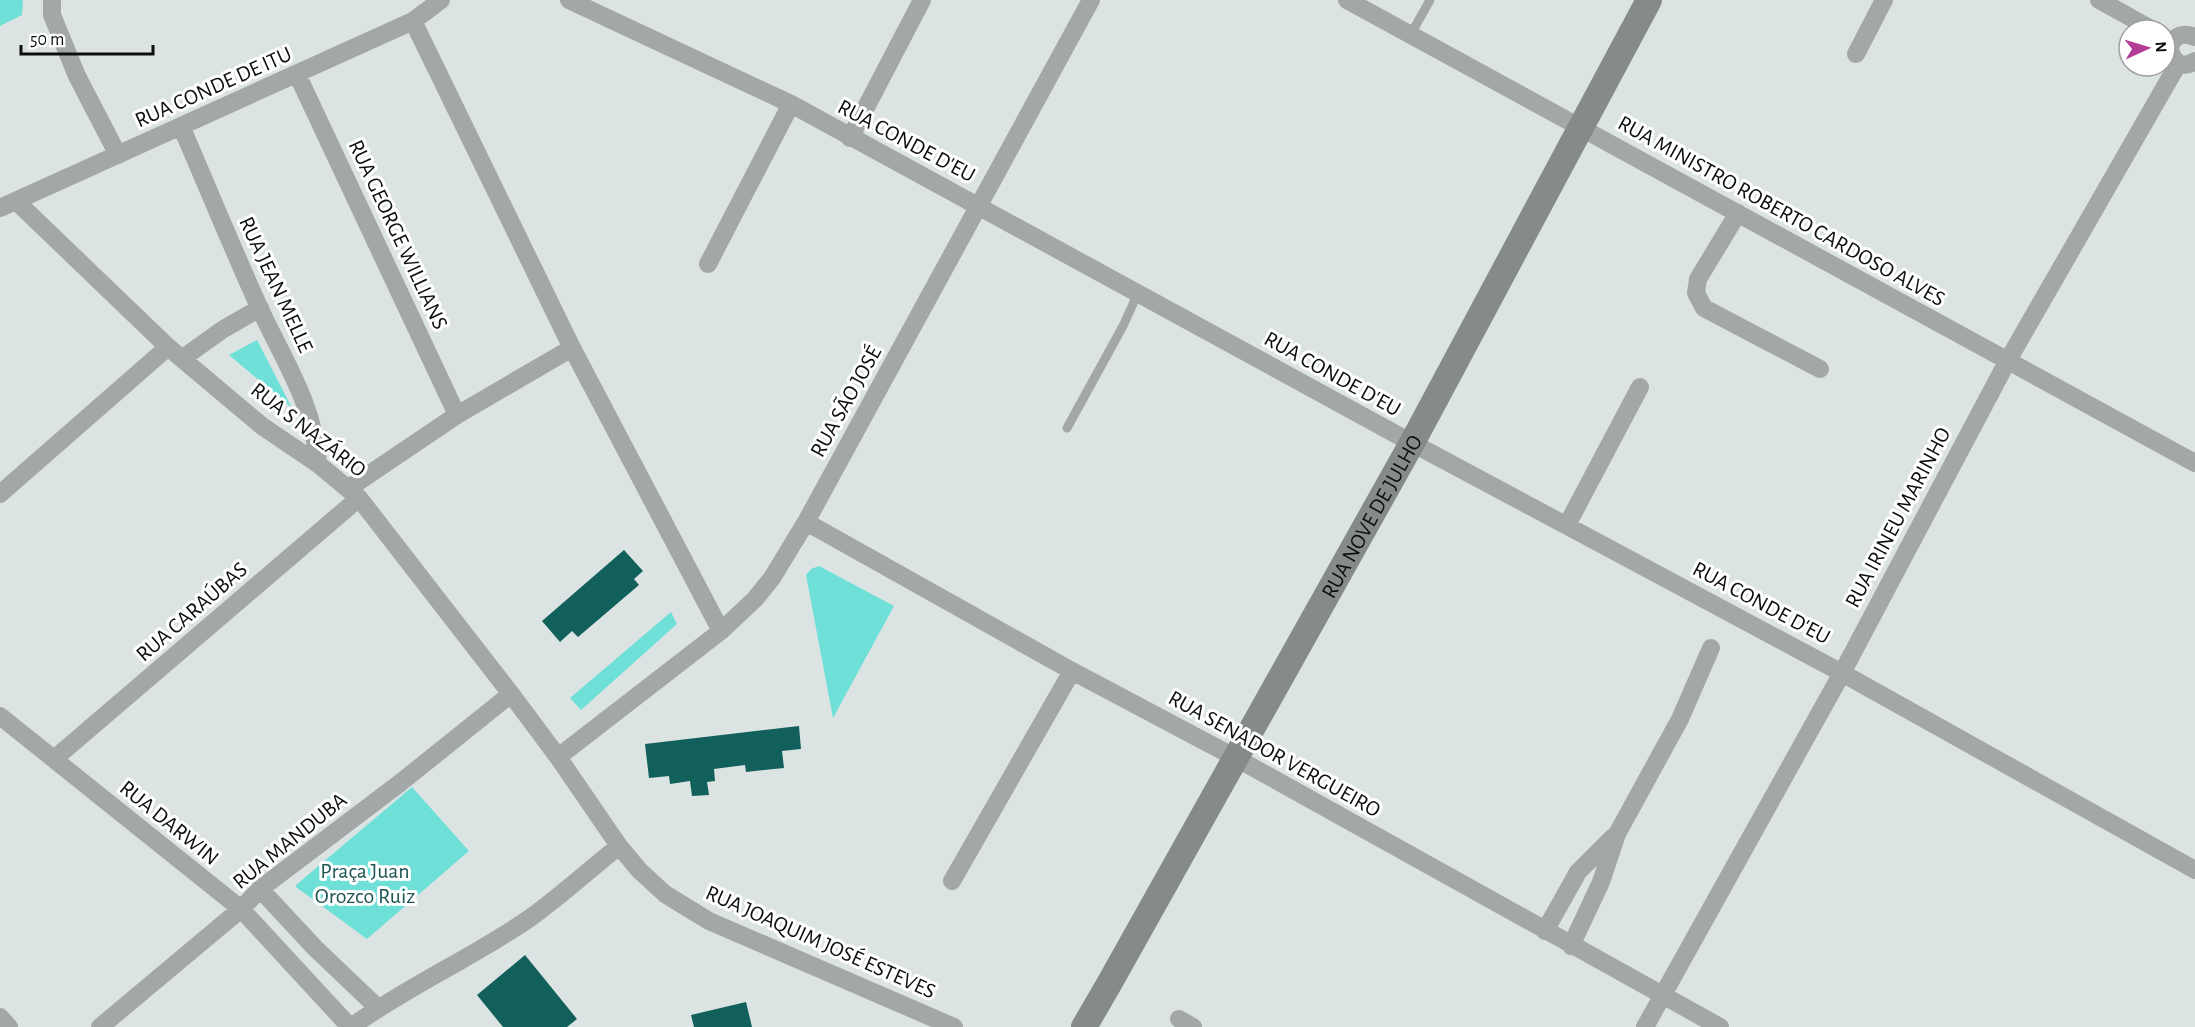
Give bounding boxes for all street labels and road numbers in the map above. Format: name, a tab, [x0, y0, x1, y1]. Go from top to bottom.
street label: RUA CONDE DE ITU	[132, 43, 295, 131]
street label: RUA CONDE D'EU	[834, 95, 979, 186]
street label: RUA MINISTRO ROBERTO CARDOSO ALVES	[1614, 112, 1949, 310]
street label: RUA GEORGE WILLIANS	[345, 136, 452, 333]
street label: RUA JEAN MELLE	[235, 213, 317, 356]
street label: RUA CONDE D'EU	[1261, 327, 1404, 420]
street label: RUA SÃO JOSÉ	[805, 341, 886, 461]
street label: RUA S NAZÁRIO	[247, 377, 371, 481]
street label: RUA IRINEU MARINHO	[1841, 424, 1955, 611]
street label: RUA NOVE DE JULHO	[1318, 431, 1426, 602]
street label: RUA CARAÚBAS	[131, 557, 251, 666]
street label: RUA CONDE D'EU	[1689, 557, 1834, 648]
street label: RUA SENADOR VERGUEIRO	[1165, 686, 1384, 821]
street label: RUA DARWIN	[116, 776, 223, 869]
street label: RUA MANDUBA	[229, 788, 351, 893]
street label: RUA JOAQUIM JOSÉ ESTEVES	[702, 880, 939, 1003]

